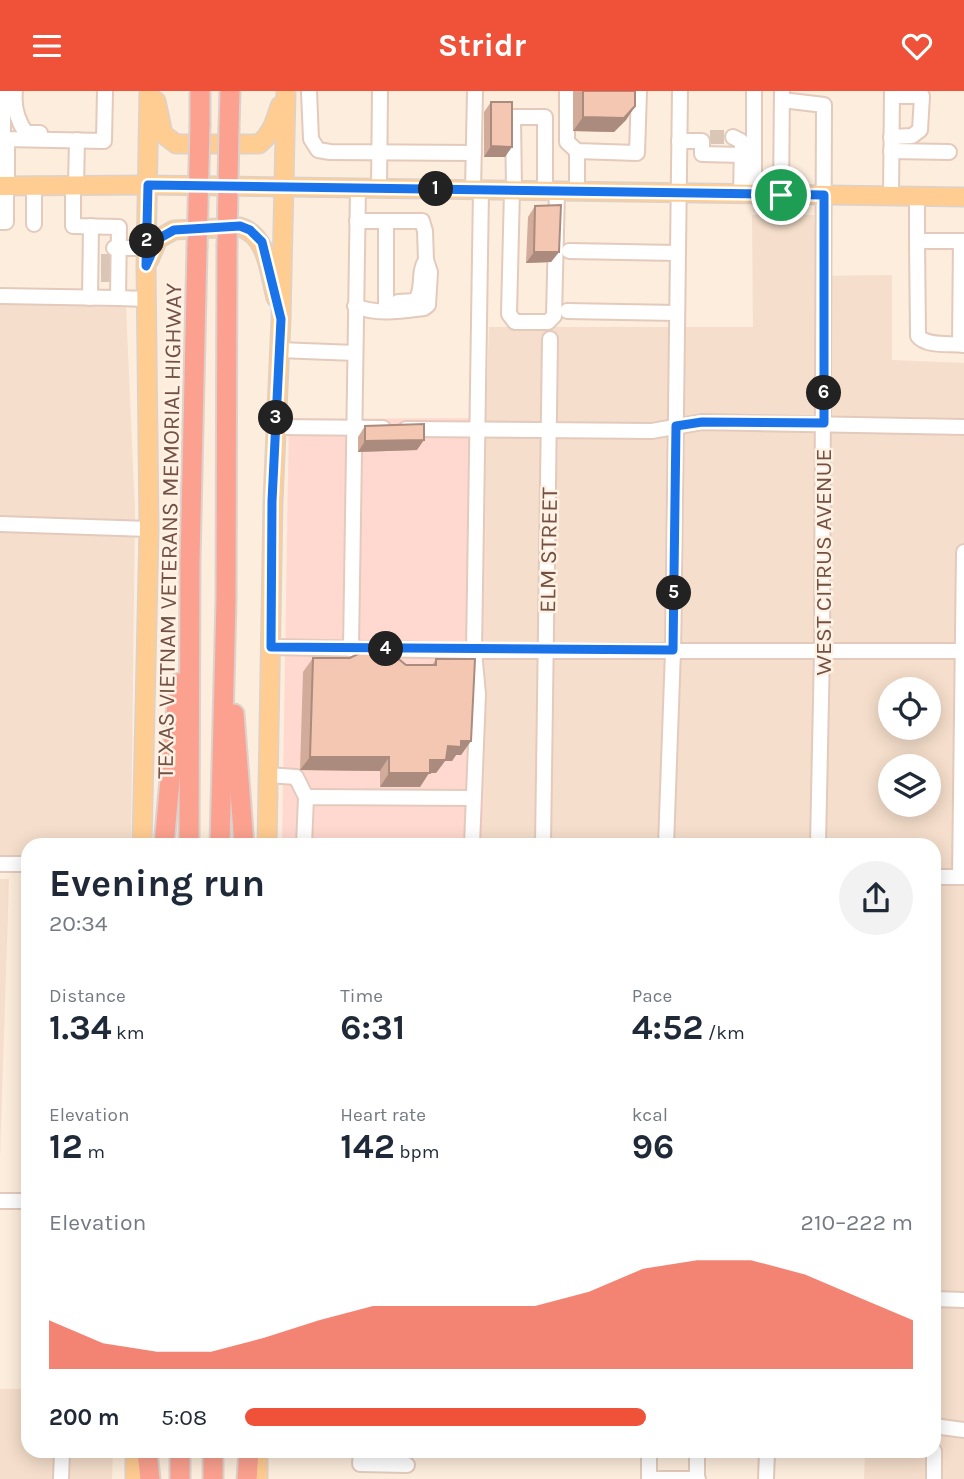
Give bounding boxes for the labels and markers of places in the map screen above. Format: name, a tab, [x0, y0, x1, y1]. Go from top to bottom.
pin	[751, 165, 811, 225]
pin: 1	[418, 171, 453, 207]
pin: 2	[130, 223, 164, 259]
pin: 6	[806, 375, 842, 411]
pin: 3	[258, 401, 294, 435]
pin: 5	[656, 575, 692, 611]
pin: 4	[368, 631, 404, 667]

